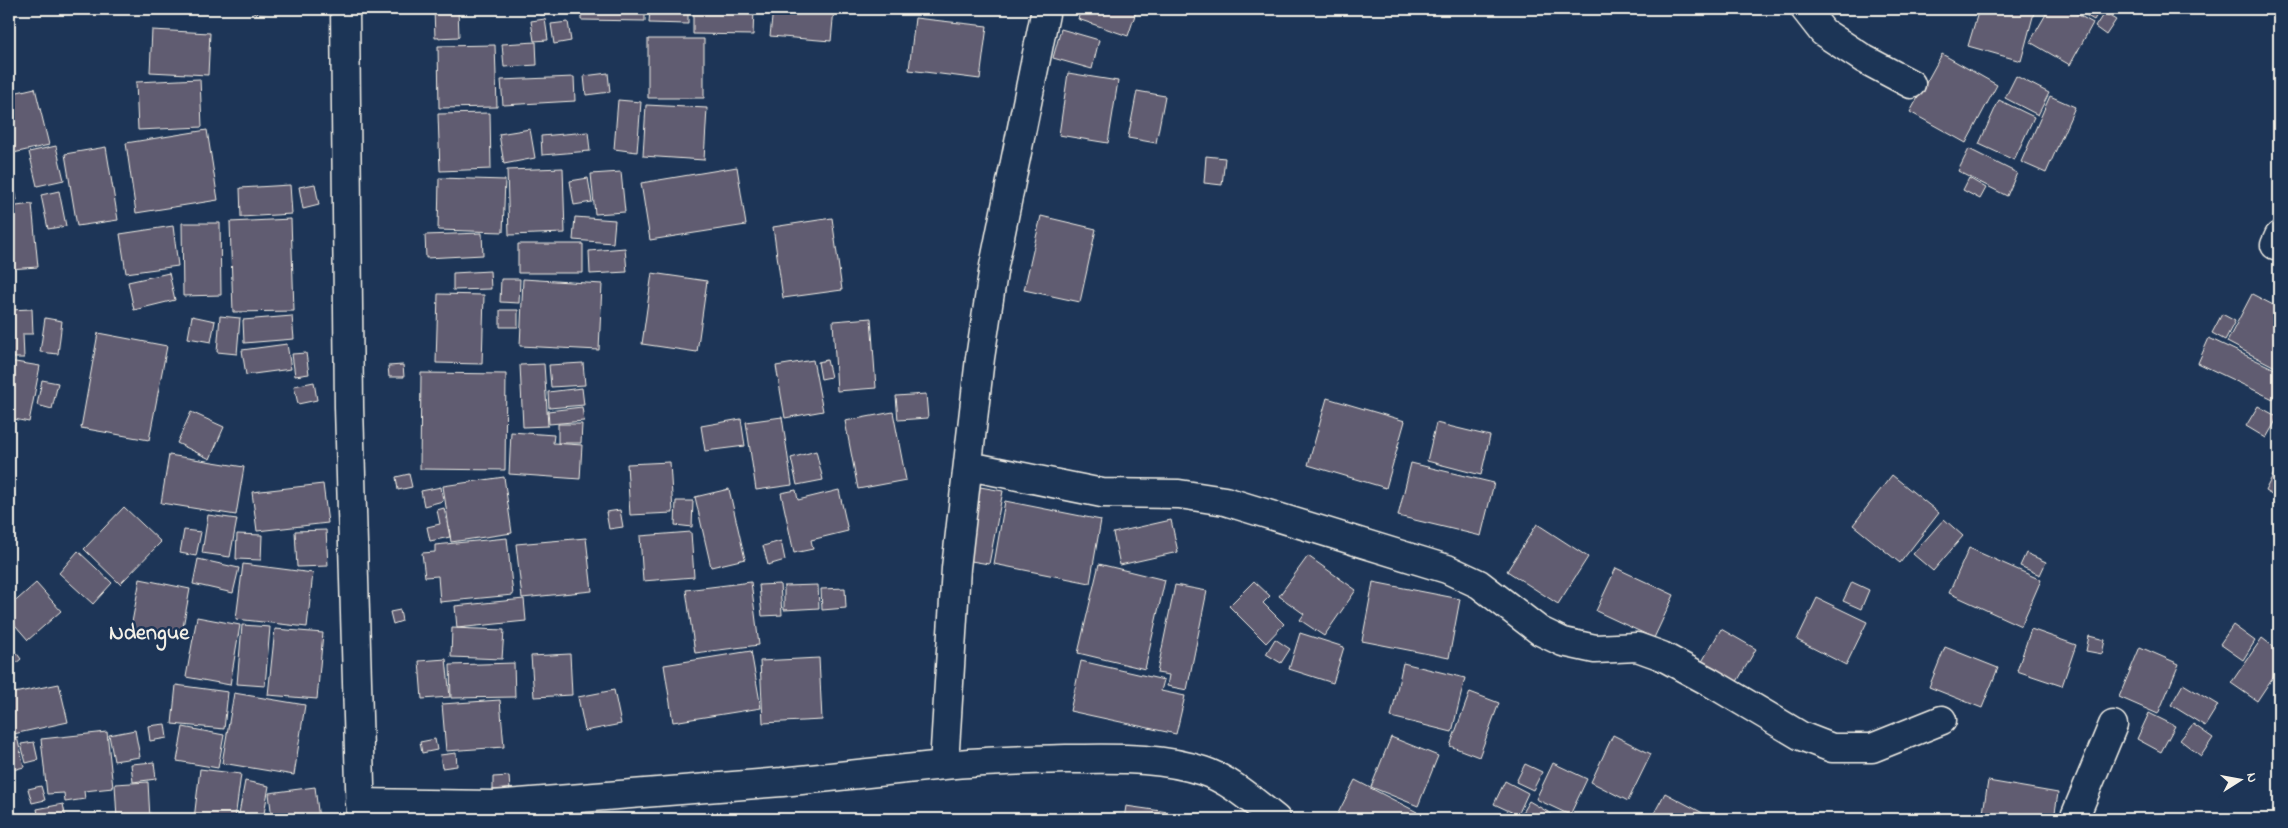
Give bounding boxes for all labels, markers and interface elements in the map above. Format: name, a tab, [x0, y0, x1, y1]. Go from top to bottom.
district label: Ndengue	[109, 618, 190, 651]
north arrow	[2216, 756, 2266, 806]
text: N	[2240, 771, 2262, 784]

